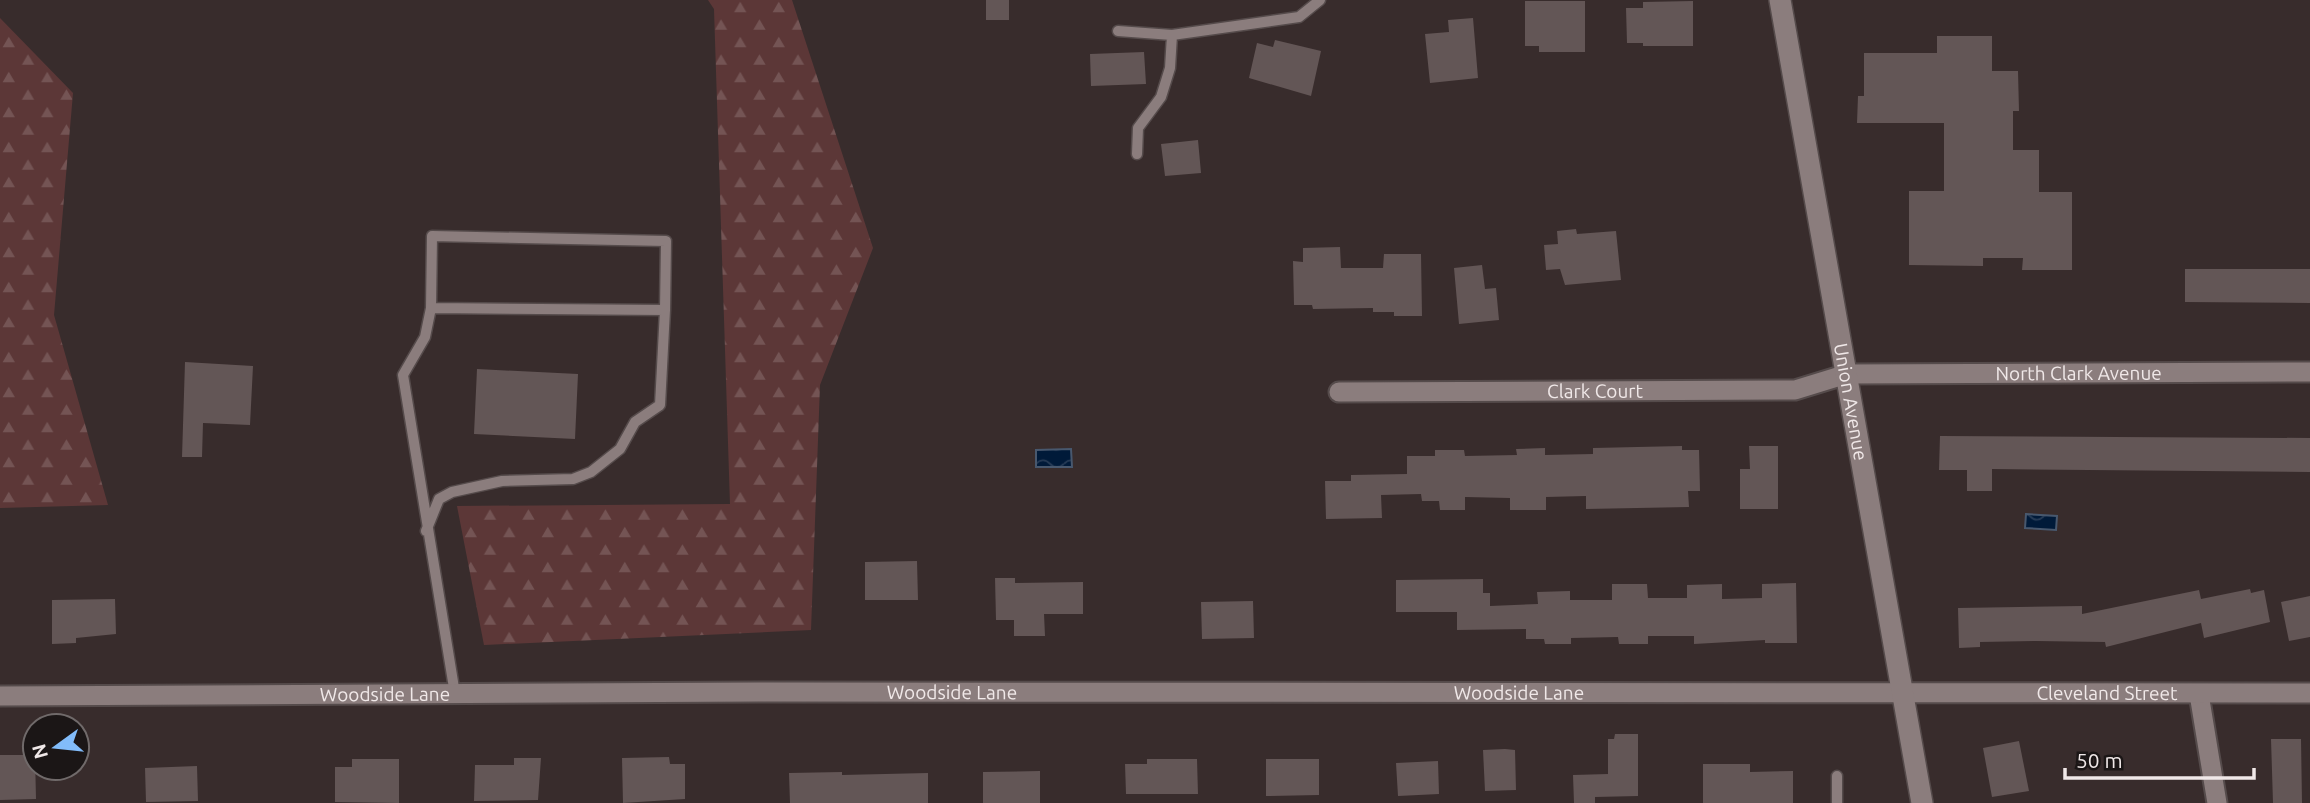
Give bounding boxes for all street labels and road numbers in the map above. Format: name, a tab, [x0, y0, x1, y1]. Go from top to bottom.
street label: Union Avenue	[1830, 341, 1872, 462]
street label: North Clark Avenue	[1995, 362, 2162, 384]
street label: Clark Court	[1547, 380, 1644, 402]
street label: Woodside Lane	[887, 681, 1017, 703]
street label: Woodside Lane	[1454, 681, 1584, 704]
street label: Cleveland Street	[2036, 682, 2178, 704]
street label: Woodside Lane	[320, 683, 450, 705]

